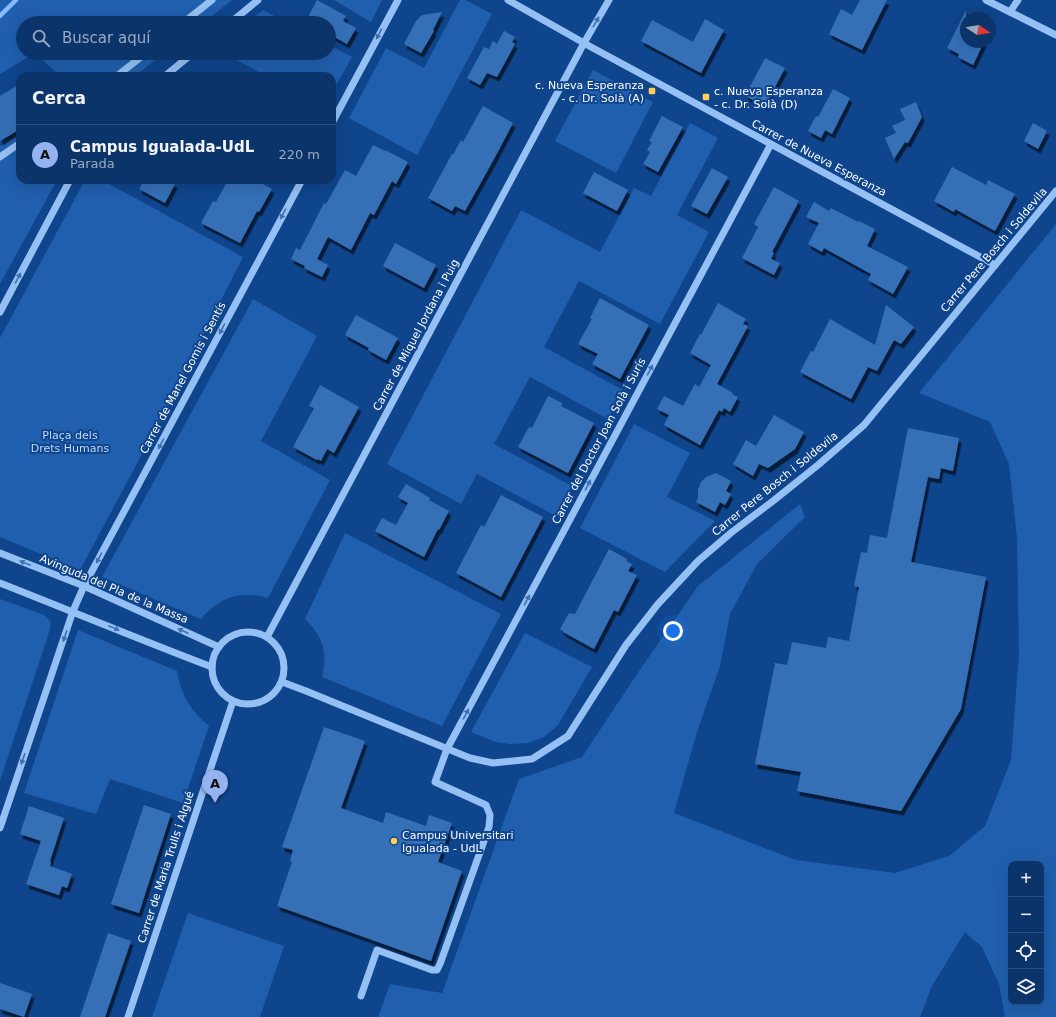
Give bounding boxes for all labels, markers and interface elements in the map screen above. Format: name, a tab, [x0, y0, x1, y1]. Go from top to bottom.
north arrow	[960, 12, 996, 48]
search box	[16, 16, 336, 60]
one-way arrow	[593, 16, 600, 28]
icon: search	[30, 27, 52, 49]
text: Buscar aquí	[62, 29, 150, 47]
one-way arrow	[376, 29, 383, 40]
place label: c. Nueva Esperanza - c. Dr. Solà (A)	[535, 79, 644, 105]
place label: c. Nueva Esperanza - c. Dr. Solà (D)	[714, 85, 823, 111]
marker: c. Nueva Esperanza - c. Dr. Solà (A)	[647, 86, 657, 96]
text: Cerca	[32, 88, 86, 108]
marker: c. Nueva Esperanza - c. Dr. Solà (D)	[701, 92, 711, 102]
street label: Carrer de Nueva Esperanza	[749, 117, 889, 199]
text: Campus Igualada-UdL	[70, 138, 254, 156]
text: A	[40, 147, 50, 162]
text: 220 m	[278, 147, 320, 162]
text: Parada	[70, 156, 115, 171]
street label: Carrer Pere Bosch i Soldevila	[938, 185, 1050, 315]
one-way arrow	[280, 209, 286, 220]
street label: Carrer de Miquel Jordana i Puig	[370, 257, 462, 413]
one-way arrow	[15, 272, 21, 284]
street label: Carrer de Manel Gomis i Sentís	[137, 300, 229, 456]
one-way arrow	[219, 323, 225, 335]
street label: Carrer del Doctor Joan Solà i Surís	[549, 355, 649, 526]
one-way arrow	[646, 365, 653, 376]
park label: Plaça dels Drets Humans	[31, 429, 109, 455]
street label: Carrer Pere Bosch i Soldevila	[709, 429, 841, 539]
one-way arrow	[157, 438, 164, 450]
one-way arrow	[585, 479, 592, 491]
street label: Avinguda del Pla de la Massa	[38, 552, 190, 626]
one-way arrow	[96, 553, 103, 564]
one-way arrow	[19, 559, 31, 565]
one-way arrow	[524, 594, 530, 605]
your location	[663, 621, 683, 641]
one-way arrow	[109, 626, 121, 632]
one-way arrow	[178, 628, 189, 634]
one-way arrow	[62, 630, 68, 642]
one-way arrow	[462, 708, 469, 720]
one-way arrow	[20, 753, 26, 765]
pin: A	[202, 770, 228, 803]
street label: Carrer de Maria Trulls i Algué	[135, 789, 197, 945]
place label: Campus Universitari Igualada - UdL	[402, 829, 514, 855]
marker: Campus Universitari Igualada - UdL	[389, 836, 399, 846]
map controls	[1008, 861, 1044, 1005]
button: +	[1008, 861, 1044, 897]
button: −	[1008, 897, 1044, 933]
button: locate	[1008, 933, 1044, 969]
button: layers	[1008, 969, 1044, 1005]

